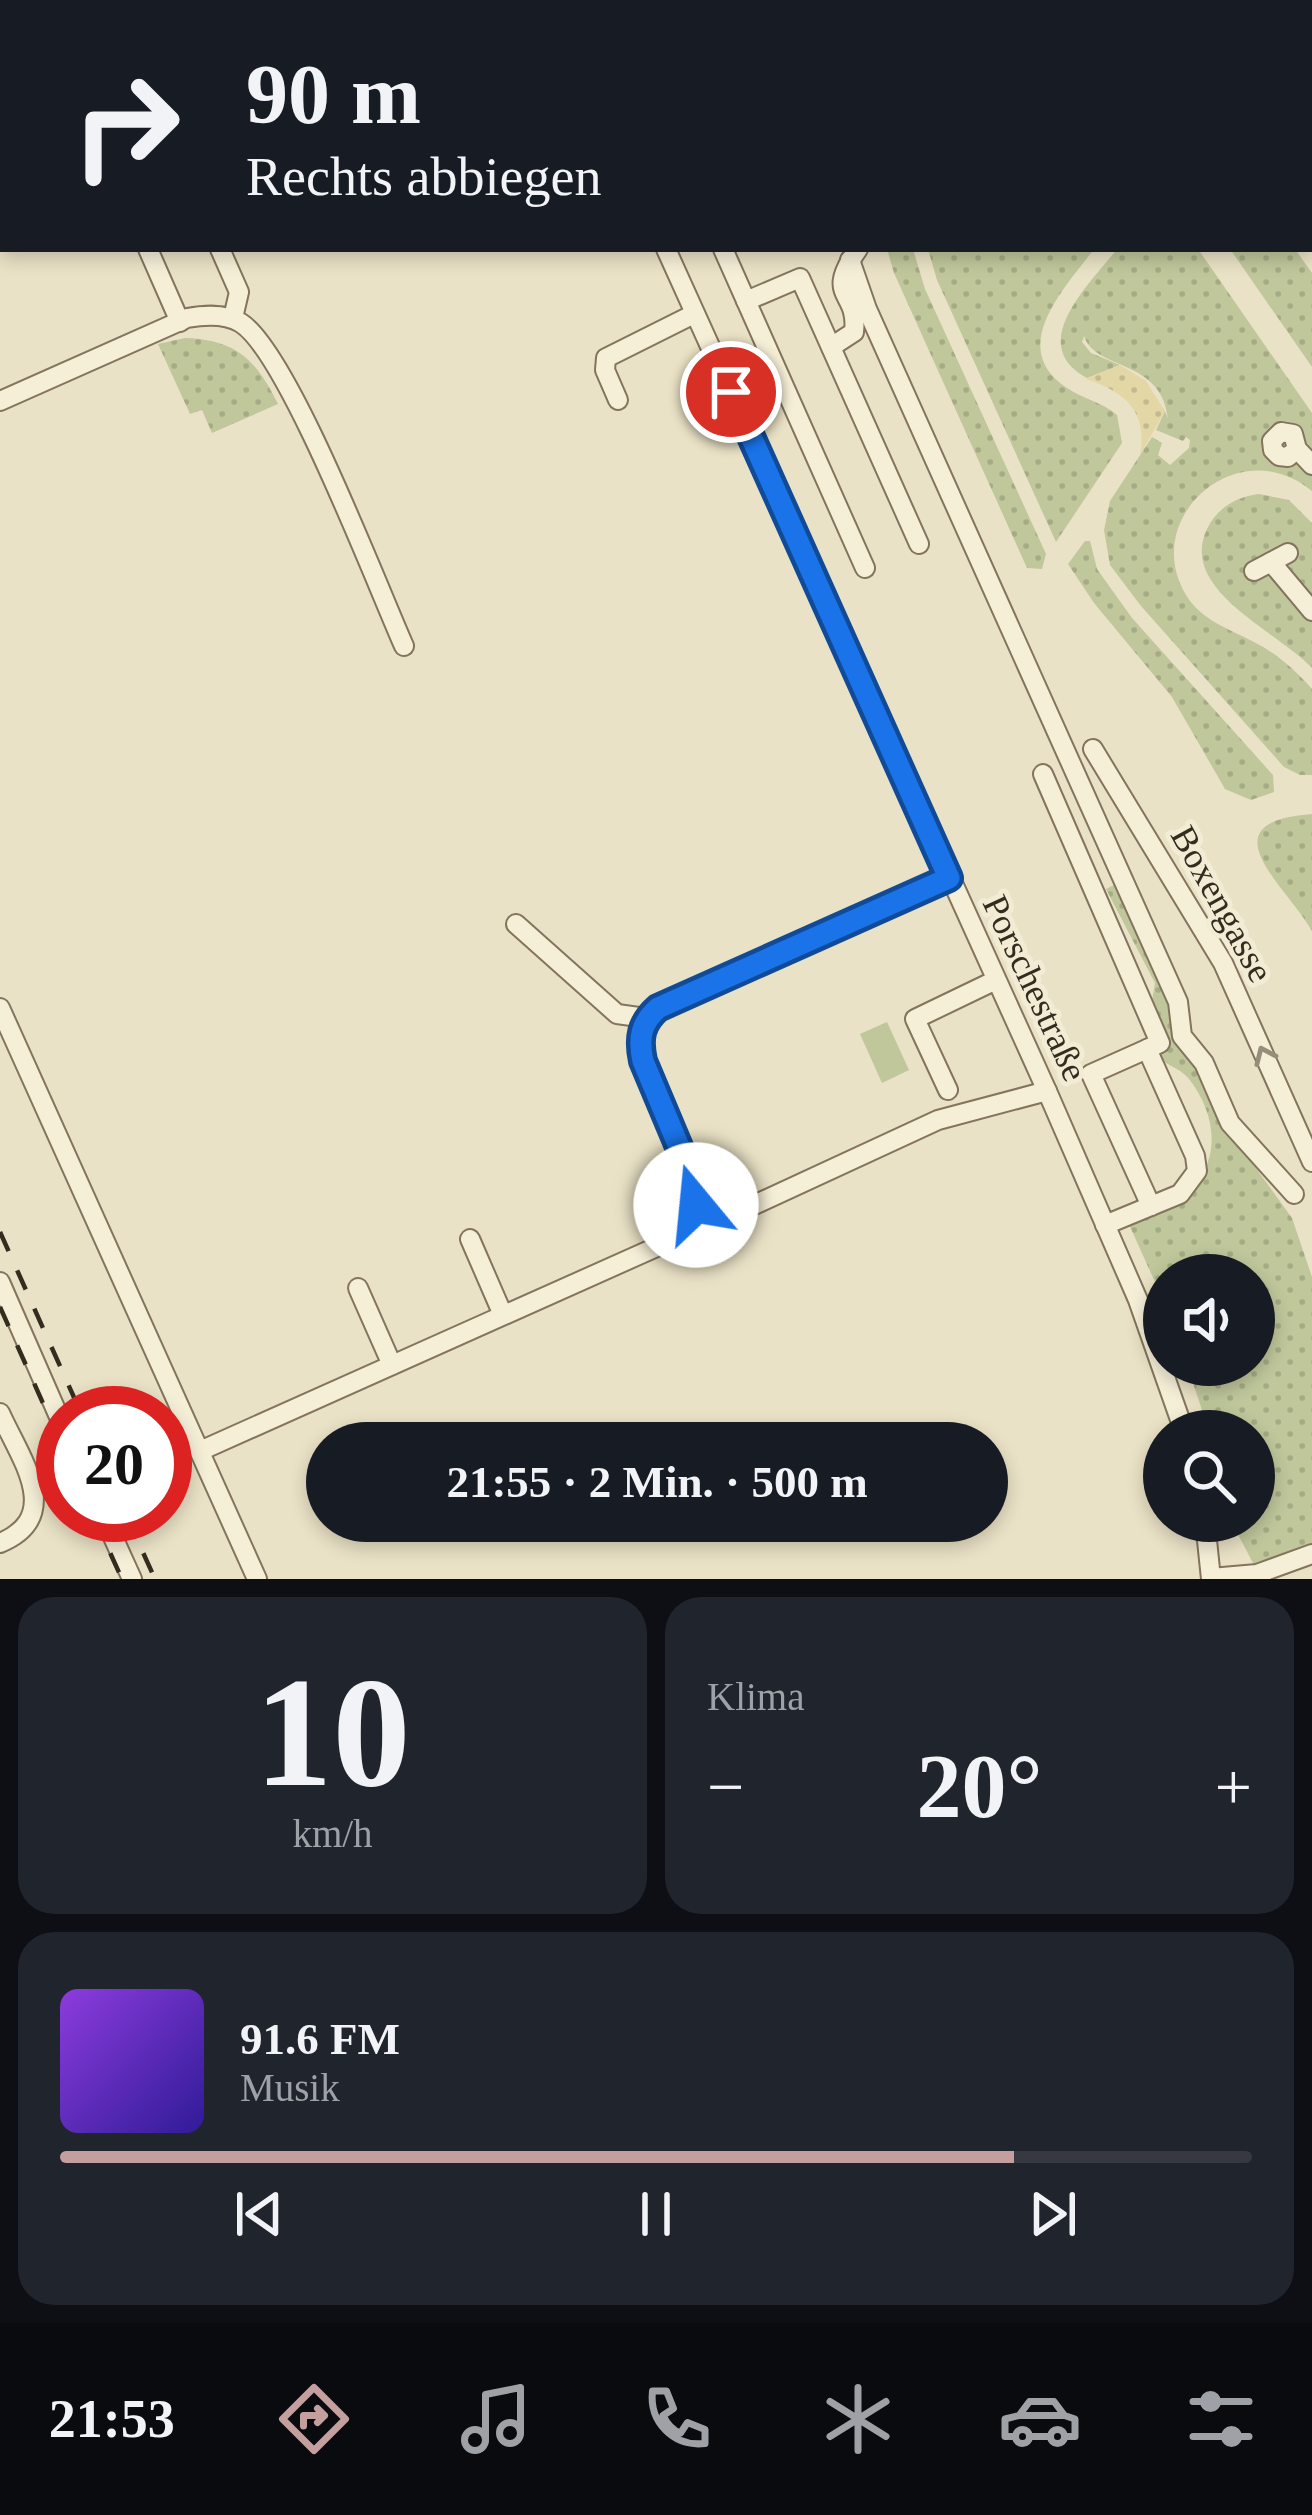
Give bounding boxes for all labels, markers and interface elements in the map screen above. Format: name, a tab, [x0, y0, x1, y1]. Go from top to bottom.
icon: right	[48, 48, 204, 204]
text: 90 m	[246, 48, 421, 141]
text: Rechts abbiegen	[246, 147, 601, 207]
pin	[680, 341, 782, 443]
icon: arrive	[698, 359, 764, 425]
street label: Boxengasse	[1163, 819, 1281, 989]
street label: Porschestraße	[975, 889, 1095, 1087]
one-way arrow	[1255, 1046, 1279, 1068]
position arrow	[633, 1142, 759, 1268]
map controls	[1143, 1254, 1275, 1542]
button: sound	[1143, 1254, 1275, 1386]
speed limit sign: 20	[36, 1386, 192, 1542]
button: search	[1143, 1410, 1275, 1542]
text: 21:55 · 2 Min. · 500 m	[446, 1457, 868, 1507]
text: 10	[255, 1646, 411, 1819]
text: Klima	[707, 1675, 804, 1718]
text: 20°	[917, 1737, 1043, 1836]
text: −	[707, 1750, 744, 1823]
text: +	[1215, 1750, 1252, 1823]
text: km/h	[292, 1812, 373, 1855]
text: 91.6 FM	[240, 2014, 400, 2064]
text: Musik	[240, 2066, 340, 2109]
icon: previous	[226, 2181, 292, 2247]
icon: pause	[623, 2181, 689, 2247]
icon: next	[1020, 2181, 1086, 2247]
icon: directions	[272, 2377, 356, 2461]
icon: music	[454, 2377, 538, 2461]
icon: phone	[635, 2377, 719, 2461]
icon: climate	[816, 2377, 900, 2461]
icon: car	[998, 2377, 1082, 2461]
icon: filters	[1179, 2377, 1263, 2461]
text: 21:53	[49, 2389, 175, 2449]

